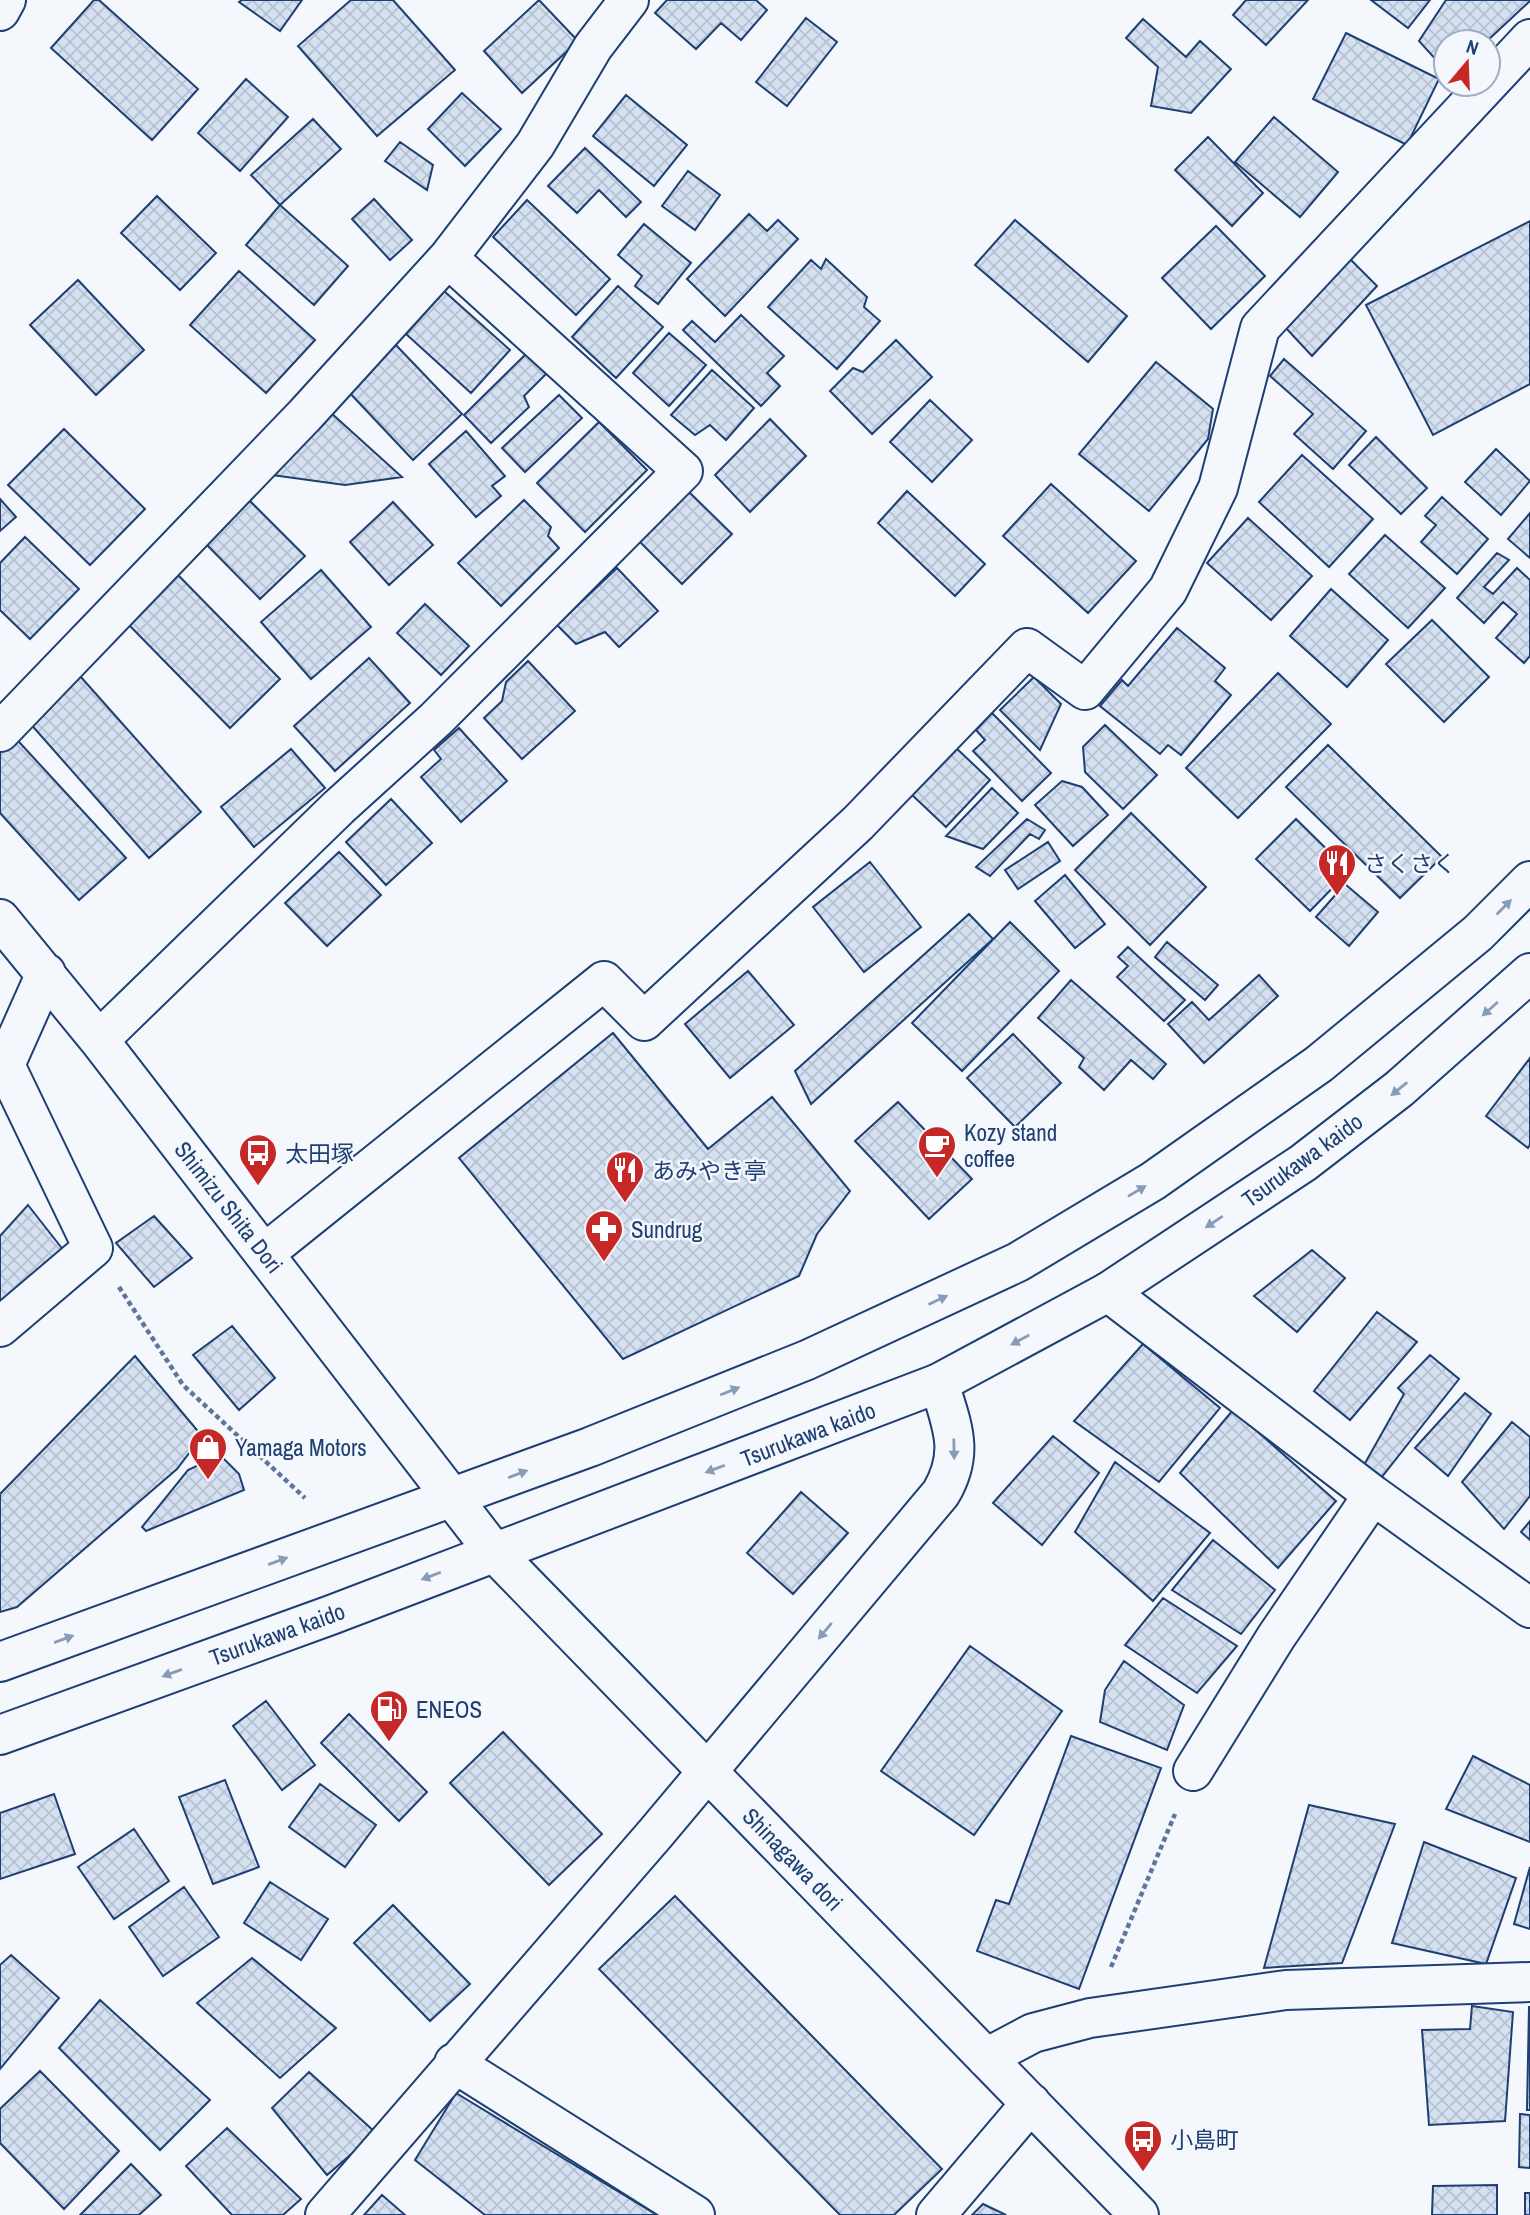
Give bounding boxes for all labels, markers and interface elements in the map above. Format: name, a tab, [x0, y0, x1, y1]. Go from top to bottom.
north arrow	[1432, 28, 1502, 98]
text: N	[1463, 33, 1482, 61]
restaurant icon: さくさく	[1316, 842, 1358, 897]
place label: さくさく	[1364, 848, 1456, 879]
one-way arrow	[1495, 899, 1512, 916]
one-way arrow	[1481, 1001, 1499, 1017]
one-way arrow	[1390, 1081, 1408, 1096]
street label: Tsurukawa kaido	[1235, 1106, 1369, 1214]
place label: Kozy stand coffee	[964, 1117, 1057, 1174]
cafe icon: Kozy stand coffee	[916, 1124, 958, 1179]
bus stop icon: 太田塚	[237, 1132, 279, 1187]
street label: Shimizu Shita Dori	[168, 1135, 290, 1279]
place label: 太田塚	[285, 1138, 354, 1169]
restaurant icon: あみやき亭	[604, 1149, 646, 1204]
place label: あみやき亭	[652, 1155, 767, 1186]
one-way arrow	[1128, 1185, 1147, 1197]
pharmacy icon: Sundrug	[583, 1208, 625, 1263]
place label: Sundrug	[631, 1214, 703, 1245]
one-way arrow	[1205, 1215, 1224, 1228]
one-way arrow	[928, 1294, 948, 1305]
one-way arrow	[1010, 1334, 1030, 1345]
one-way arrow	[719, 1386, 740, 1397]
street label: Tsurukawa kaido	[736, 1394, 880, 1474]
shop icon: Yamaga Motors	[187, 1426, 229, 1481]
place label: Yamaga Motors	[235, 1432, 367, 1463]
one-way arrow	[948, 1438, 960, 1460]
one-way arrow	[704, 1464, 725, 1475]
one-way arrow	[507, 1468, 528, 1479]
one-way arrow	[267, 1555, 288, 1566]
one-way arrow	[420, 1571, 441, 1582]
street label: Tsurukawa kaido	[205, 1595, 349, 1673]
one-way arrow	[818, 1622, 833, 1639]
one-way arrow	[54, 1633, 75, 1644]
one-way arrow	[161, 1667, 182, 1678]
fuel station icon: ENEOS	[368, 1688, 410, 1743]
place label: ENEOS	[416, 1694, 482, 1725]
street label: Shinagawa dori	[736, 1801, 850, 1917]
bus stop icon: 小島町	[1122, 2118, 1164, 2173]
place label: 小島町	[1170, 2124, 1239, 2155]

